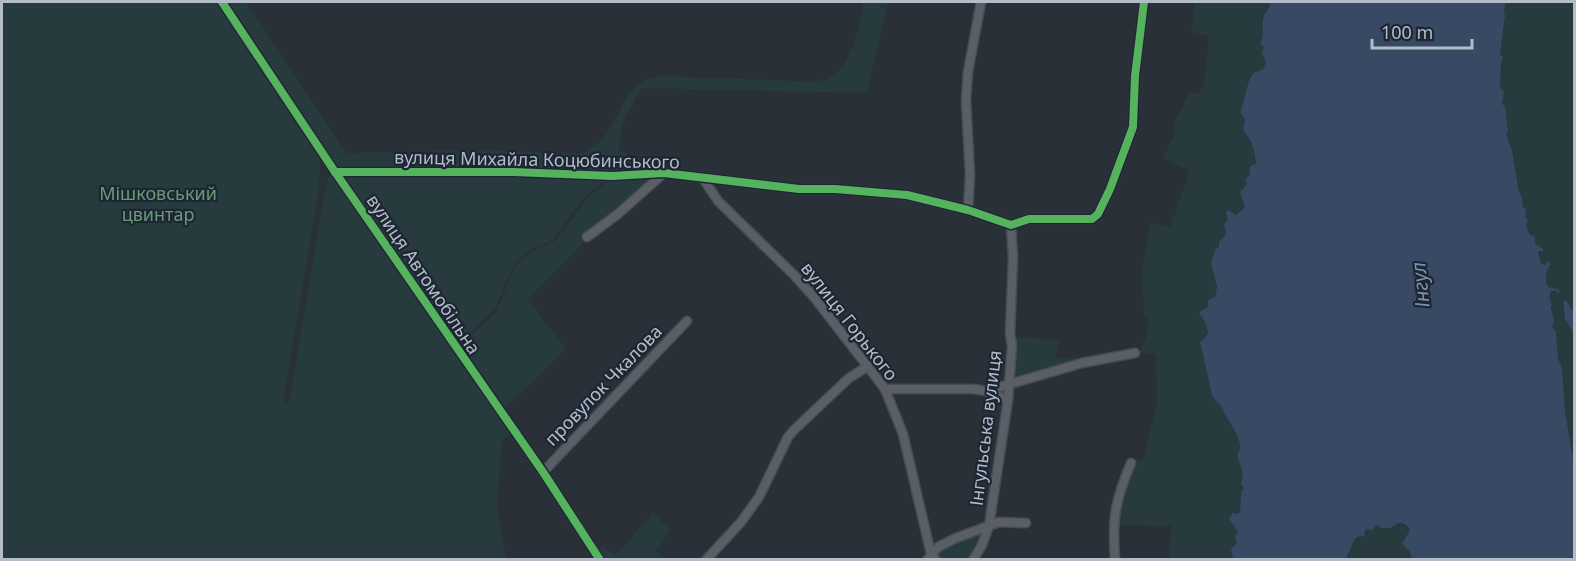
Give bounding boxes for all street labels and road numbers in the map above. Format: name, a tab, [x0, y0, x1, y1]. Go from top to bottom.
street label: вулиця Михайла Коцюбинського	[394, 145, 680, 173]
street label: вулиця Автомобільна	[362, 189, 486, 359]
street label: вулиця Горького	[796, 257, 904, 385]
street label: провулок Чкалова	[539, 319, 667, 451]
street label: Інгульська вулиця	[964, 349, 1006, 507]

